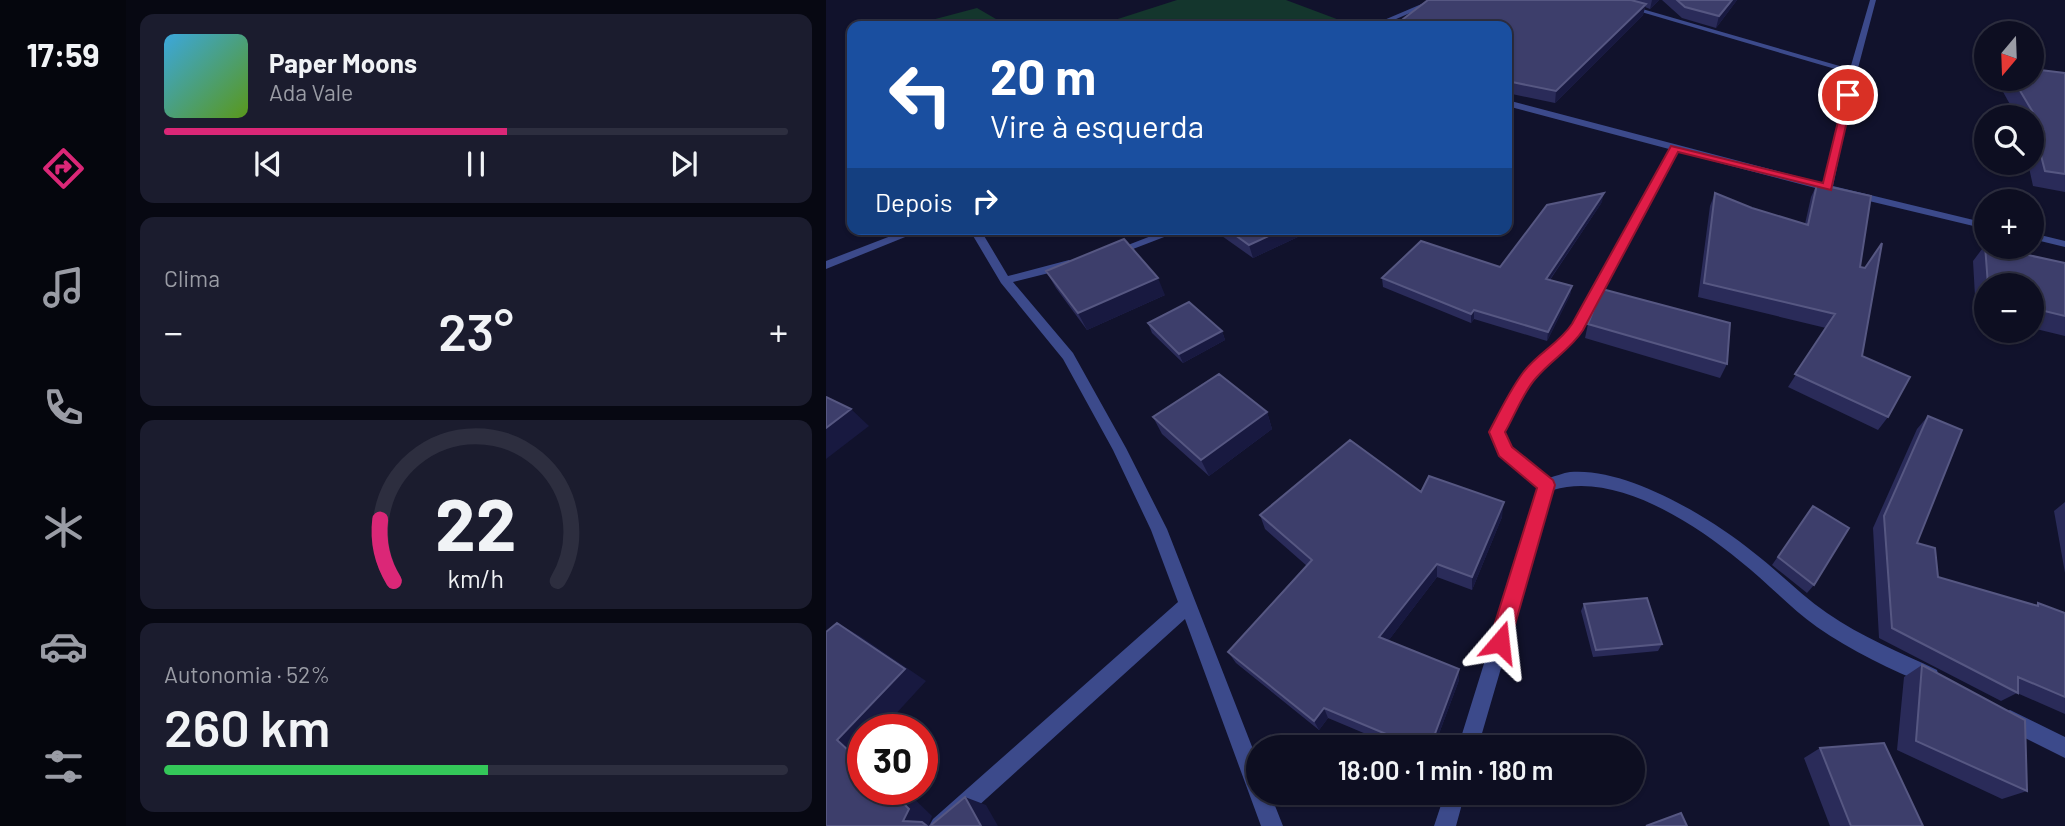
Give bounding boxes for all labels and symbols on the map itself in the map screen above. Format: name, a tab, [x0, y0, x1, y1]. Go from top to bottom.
north arrow	[1974, 21, 2044, 91]
pin	[1818, 65, 1878, 125]
position arrow	[1463, 605, 1537, 679]
speed limit sign: 30	[847, 714, 938, 805]

